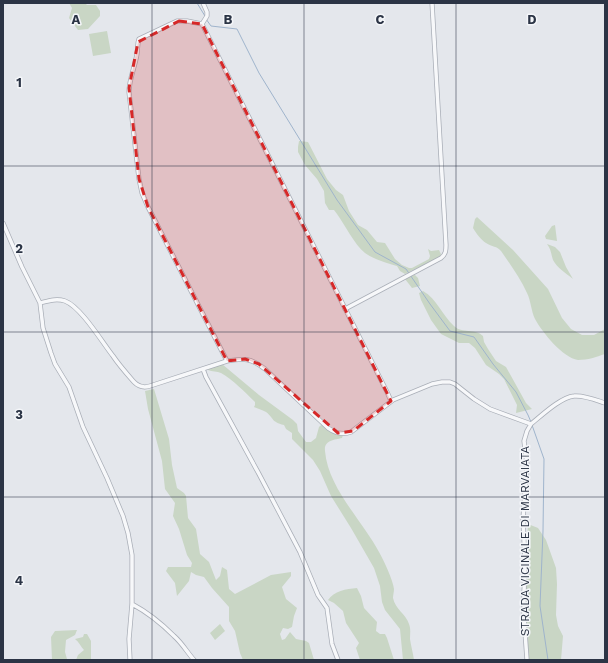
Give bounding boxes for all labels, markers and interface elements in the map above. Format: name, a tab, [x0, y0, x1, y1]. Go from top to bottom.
text: A	[72, 12, 81, 27]
text: B	[224, 12, 233, 27]
text: C	[376, 12, 385, 27]
text: D	[527, 12, 537, 27]
text: 1	[16, 75, 22, 90]
text: 2	[15, 241, 23, 256]
text: 3	[15, 407, 23, 422]
street label: STRADA VICINALE DI MARVAIATA	[518, 446, 532, 636]
text: 4	[15, 573, 24, 588]

